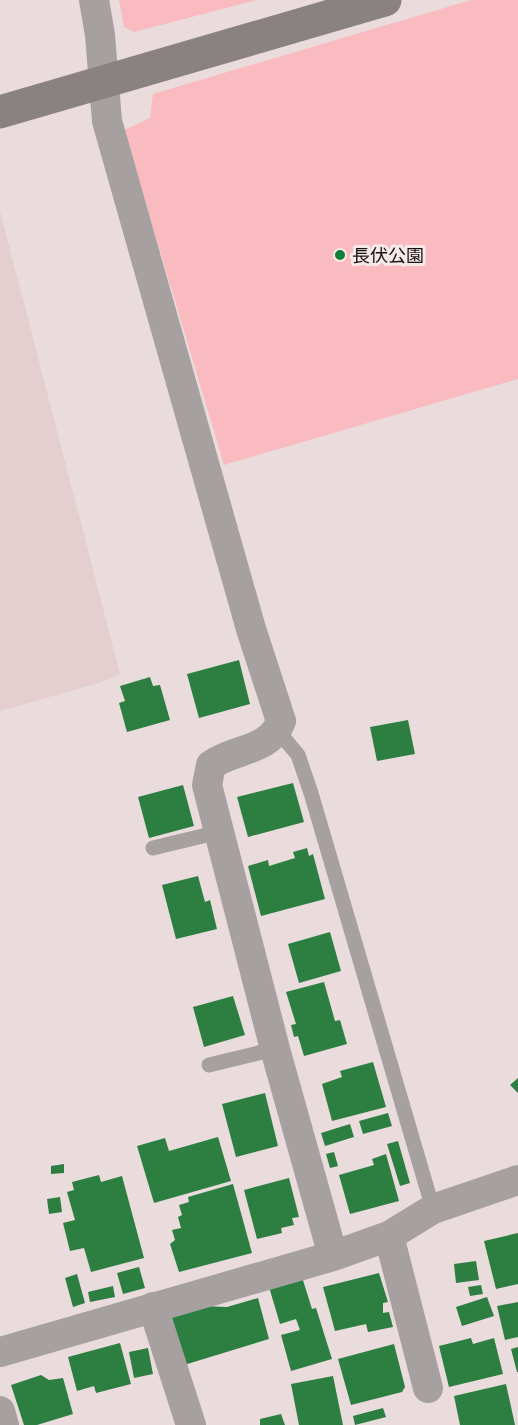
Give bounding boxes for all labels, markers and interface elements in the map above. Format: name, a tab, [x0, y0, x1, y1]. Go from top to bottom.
place label: 長伏公園	[352, 244, 424, 267]
marker: 長伏公園	[333, 248, 347, 262]

